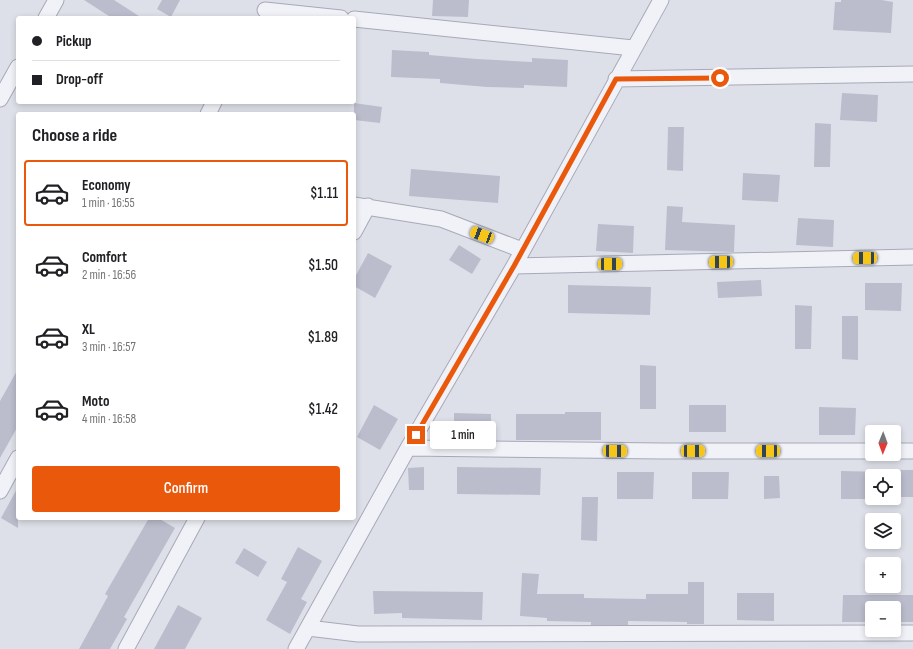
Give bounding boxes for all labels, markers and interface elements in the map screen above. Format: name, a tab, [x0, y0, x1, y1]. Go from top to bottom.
text: Pickup	[56, 32, 92, 51]
route start	[711, 69, 729, 87]
text: Drop-off	[56, 70, 103, 89]
text: Choose a ride	[32, 125, 117, 146]
icon: car	[34, 175, 70, 211]
text: Economy	[82, 176, 131, 195]
text: $1.11	[310, 184, 338, 203]
text: 1 min · 16:55	[82, 195, 135, 211]
car	[469, 225, 495, 245]
icon: car	[34, 247, 70, 283]
text: Comfort	[82, 248, 127, 267]
car	[853, 252, 877, 264]
text: $1.50	[308, 256, 338, 275]
car	[709, 256, 733, 268]
car	[598, 258, 622, 270]
text: 2 min · 16:56	[82, 267, 136, 283]
icon: car	[34, 319, 70, 355]
text: XL	[82, 320, 95, 339]
text: $1.89	[307, 328, 338, 347]
text: 3 min · 16:57	[82, 339, 136, 355]
icon: car	[34, 391, 70, 427]
text: Moto	[82, 392, 109, 411]
text: $1.42	[308, 400, 338, 419]
text: 4 min · 16:58	[82, 411, 136, 427]
callout: 1 min	[430, 421, 496, 449]
north arrow	[865, 425, 901, 461]
map controls	[865, 425, 901, 637]
route end	[407, 426, 425, 444]
text: 1 min	[451, 427, 475, 443]
car	[603, 445, 627, 457]
car	[681, 445, 705, 457]
car	[756, 445, 780, 457]
button: Confirm	[32, 466, 340, 512]
button: locate	[865, 469, 901, 505]
button: layers	[865, 513, 901, 549]
button: +	[865, 557, 901, 593]
button: −	[865, 601, 901, 637]

